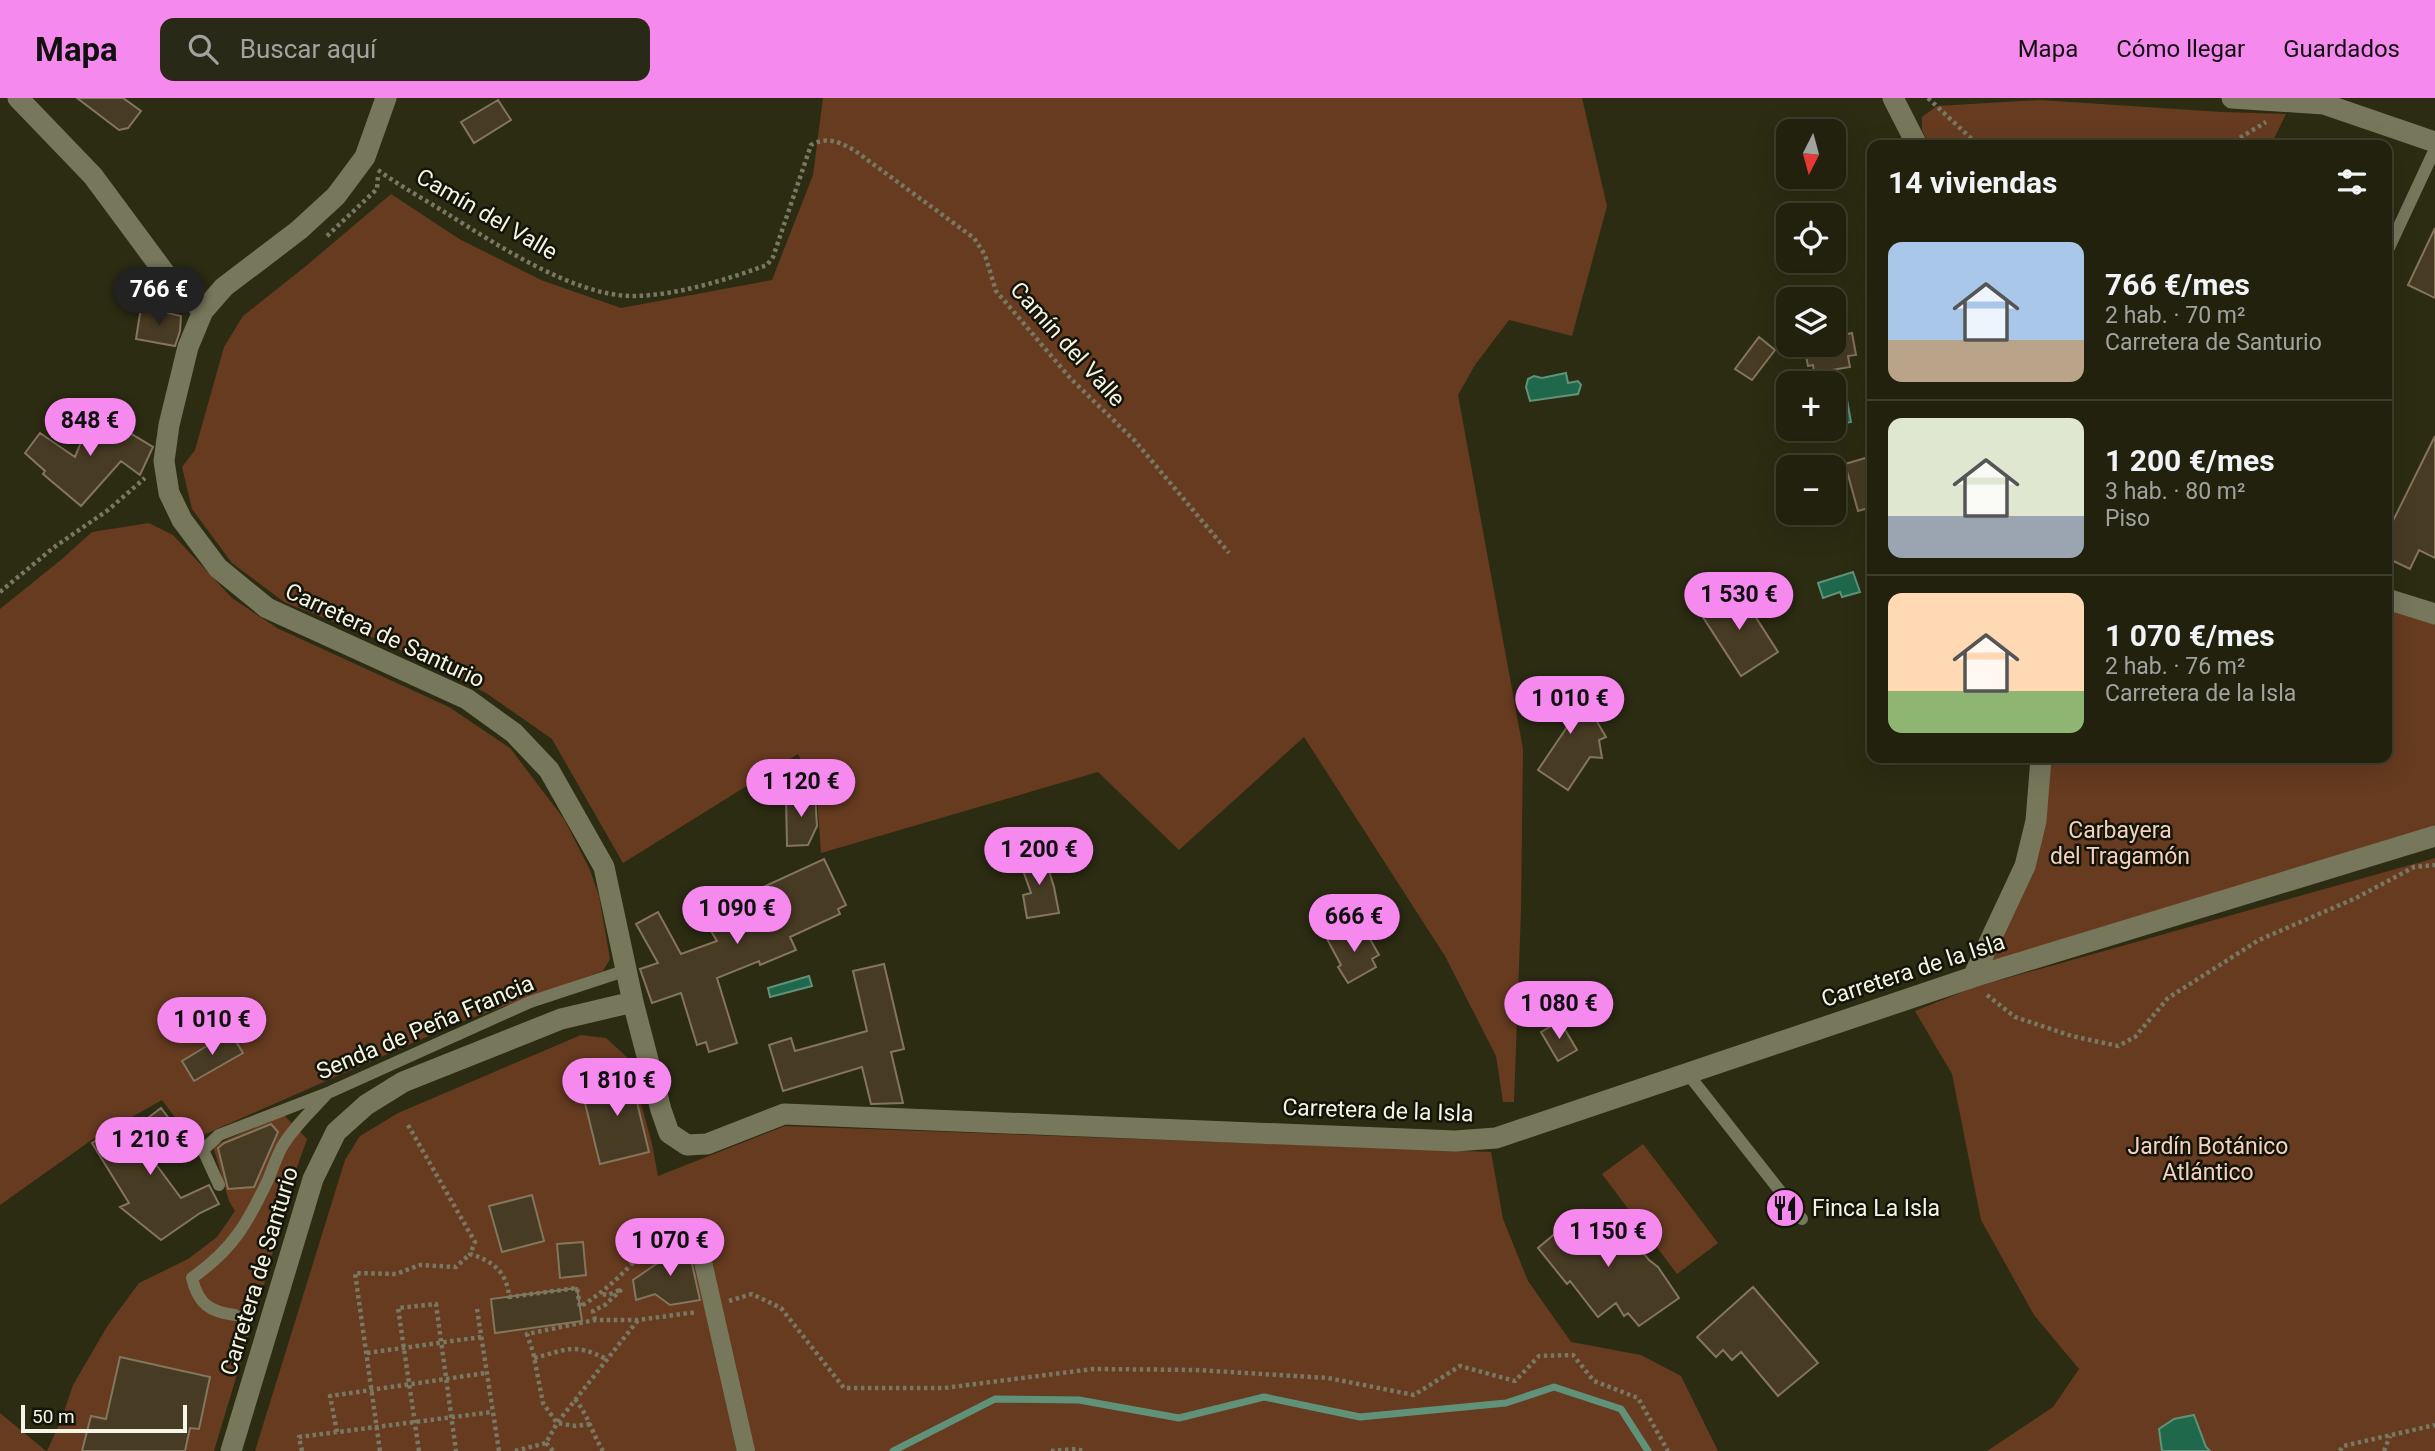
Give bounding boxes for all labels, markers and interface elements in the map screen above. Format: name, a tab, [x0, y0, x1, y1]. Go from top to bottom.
search box	[160, 18, 650, 81]
text: Mapa	[35, 30, 118, 69]
icon: search	[184, 30, 222, 68]
text: Buscar aquí	[240, 34, 376, 64]
text: Mapa	[2018, 35, 2078, 63]
text: Cómo llegar	[2116, 35, 2245, 63]
text: Guardados	[2283, 35, 2400, 63]
north arrow	[1776, 119, 1846, 189]
map controls	[1776, 119, 1846, 525]
street label: Camín del Valle	[411, 163, 562, 266]
icon: filters	[2333, 163, 2371, 201]
text: 14 viviendas	[1888, 165, 2058, 200]
button: locate	[1776, 203, 1846, 273]
text: 766 €/mes	[2105, 267, 2250, 302]
pin: 766 €	[110, 268, 208, 327]
icon: home	[1944, 270, 2028, 354]
text: 766 €	[130, 276, 188, 303]
street label: Camín del Valle	[1005, 276, 1131, 412]
button: layers	[1776, 287, 1846, 357]
text: 2 hab. · 70 m²	[2105, 302, 2245, 329]
text: Carretera de Santurio	[2105, 329, 2322, 356]
button: +	[1776, 371, 1846, 441]
pin: 848 €	[41, 398, 139, 458]
text: 848 €	[61, 407, 119, 434]
text: 1 200 €/mes	[2105, 443, 2275, 478]
icon: home	[1944, 446, 2028, 530]
button: −	[1776, 455, 1846, 525]
text: 3 hab. · 80 m²	[2105, 478, 2245, 505]
text: Piso	[2105, 505, 2150, 532]
pin: 1 530 €	[1674, 573, 1804, 632]
street label: Carretera de Santurio	[281, 577, 489, 693]
text: 1 530 €	[1700, 581, 1778, 608]
text: 1 070 €/mes	[2105, 618, 2275, 653]
icon: home	[1944, 621, 2028, 705]
text: 2 hab. · 76 m²	[2105, 653, 2245, 680]
pin: 1 010 €	[1505, 676, 1635, 736]
text: Carretera de la Isla	[2105, 680, 2296, 707]
text: 1 010 €	[1531, 685, 1609, 712]
pin: 1 120 €	[736, 760, 866, 819]
text: 1 120 €	[762, 768, 840, 795]
park label: Carbayera del Tragamón	[2050, 817, 2190, 870]
pin: 1 200 €	[974, 828, 1104, 887]
text: 1 200 €	[1000, 836, 1078, 863]
pin: 1 090 €	[672, 886, 802, 946]
pin: 666 €	[1305, 894, 1403, 954]
text: 1 090 €	[698, 895, 776, 922]
text: 666 €	[1325, 903, 1383, 930]
street label: Carretera de la Isla	[1818, 928, 2008, 1013]
street label: Senda de Peña Francia	[313, 969, 538, 1085]
pin: 1 080 €	[1494, 982, 1624, 1041]
text: 1 080 €	[1520, 990, 1598, 1017]
pin: 1 010 €	[147, 998, 277, 1057]
text: 1 010 €	[173, 1006, 251, 1033]
pin: 1 810 €	[552, 1058, 682, 1118]
text: 1 810 €	[578, 1067, 656, 1094]
street label: Carretera de la Isla	[1282, 1094, 1474, 1127]
pin: 1 210 €	[85, 1118, 215, 1177]
text: 1 210 €	[111, 1126, 189, 1153]
park label: Jardín Botánico Atlántico	[2128, 1133, 2288, 1186]
street label: Carretera de Santurio	[215, 1164, 304, 1379]
restaurant icon: Finca La Isla	[1764, 1187, 1806, 1229]
place label: Finca La Isla	[1812, 1195, 1940, 1222]
pin: 1 150 €	[1543, 1210, 1673, 1269]
pin: 1 070 €	[605, 1218, 735, 1278]
text: 1 150 €	[1569, 1218, 1647, 1245]
text: 1 070 €	[631, 1227, 709, 1254]
scale bar	[21, 1402, 187, 1434]
text: 50 m	[32, 1405, 75, 1428]

